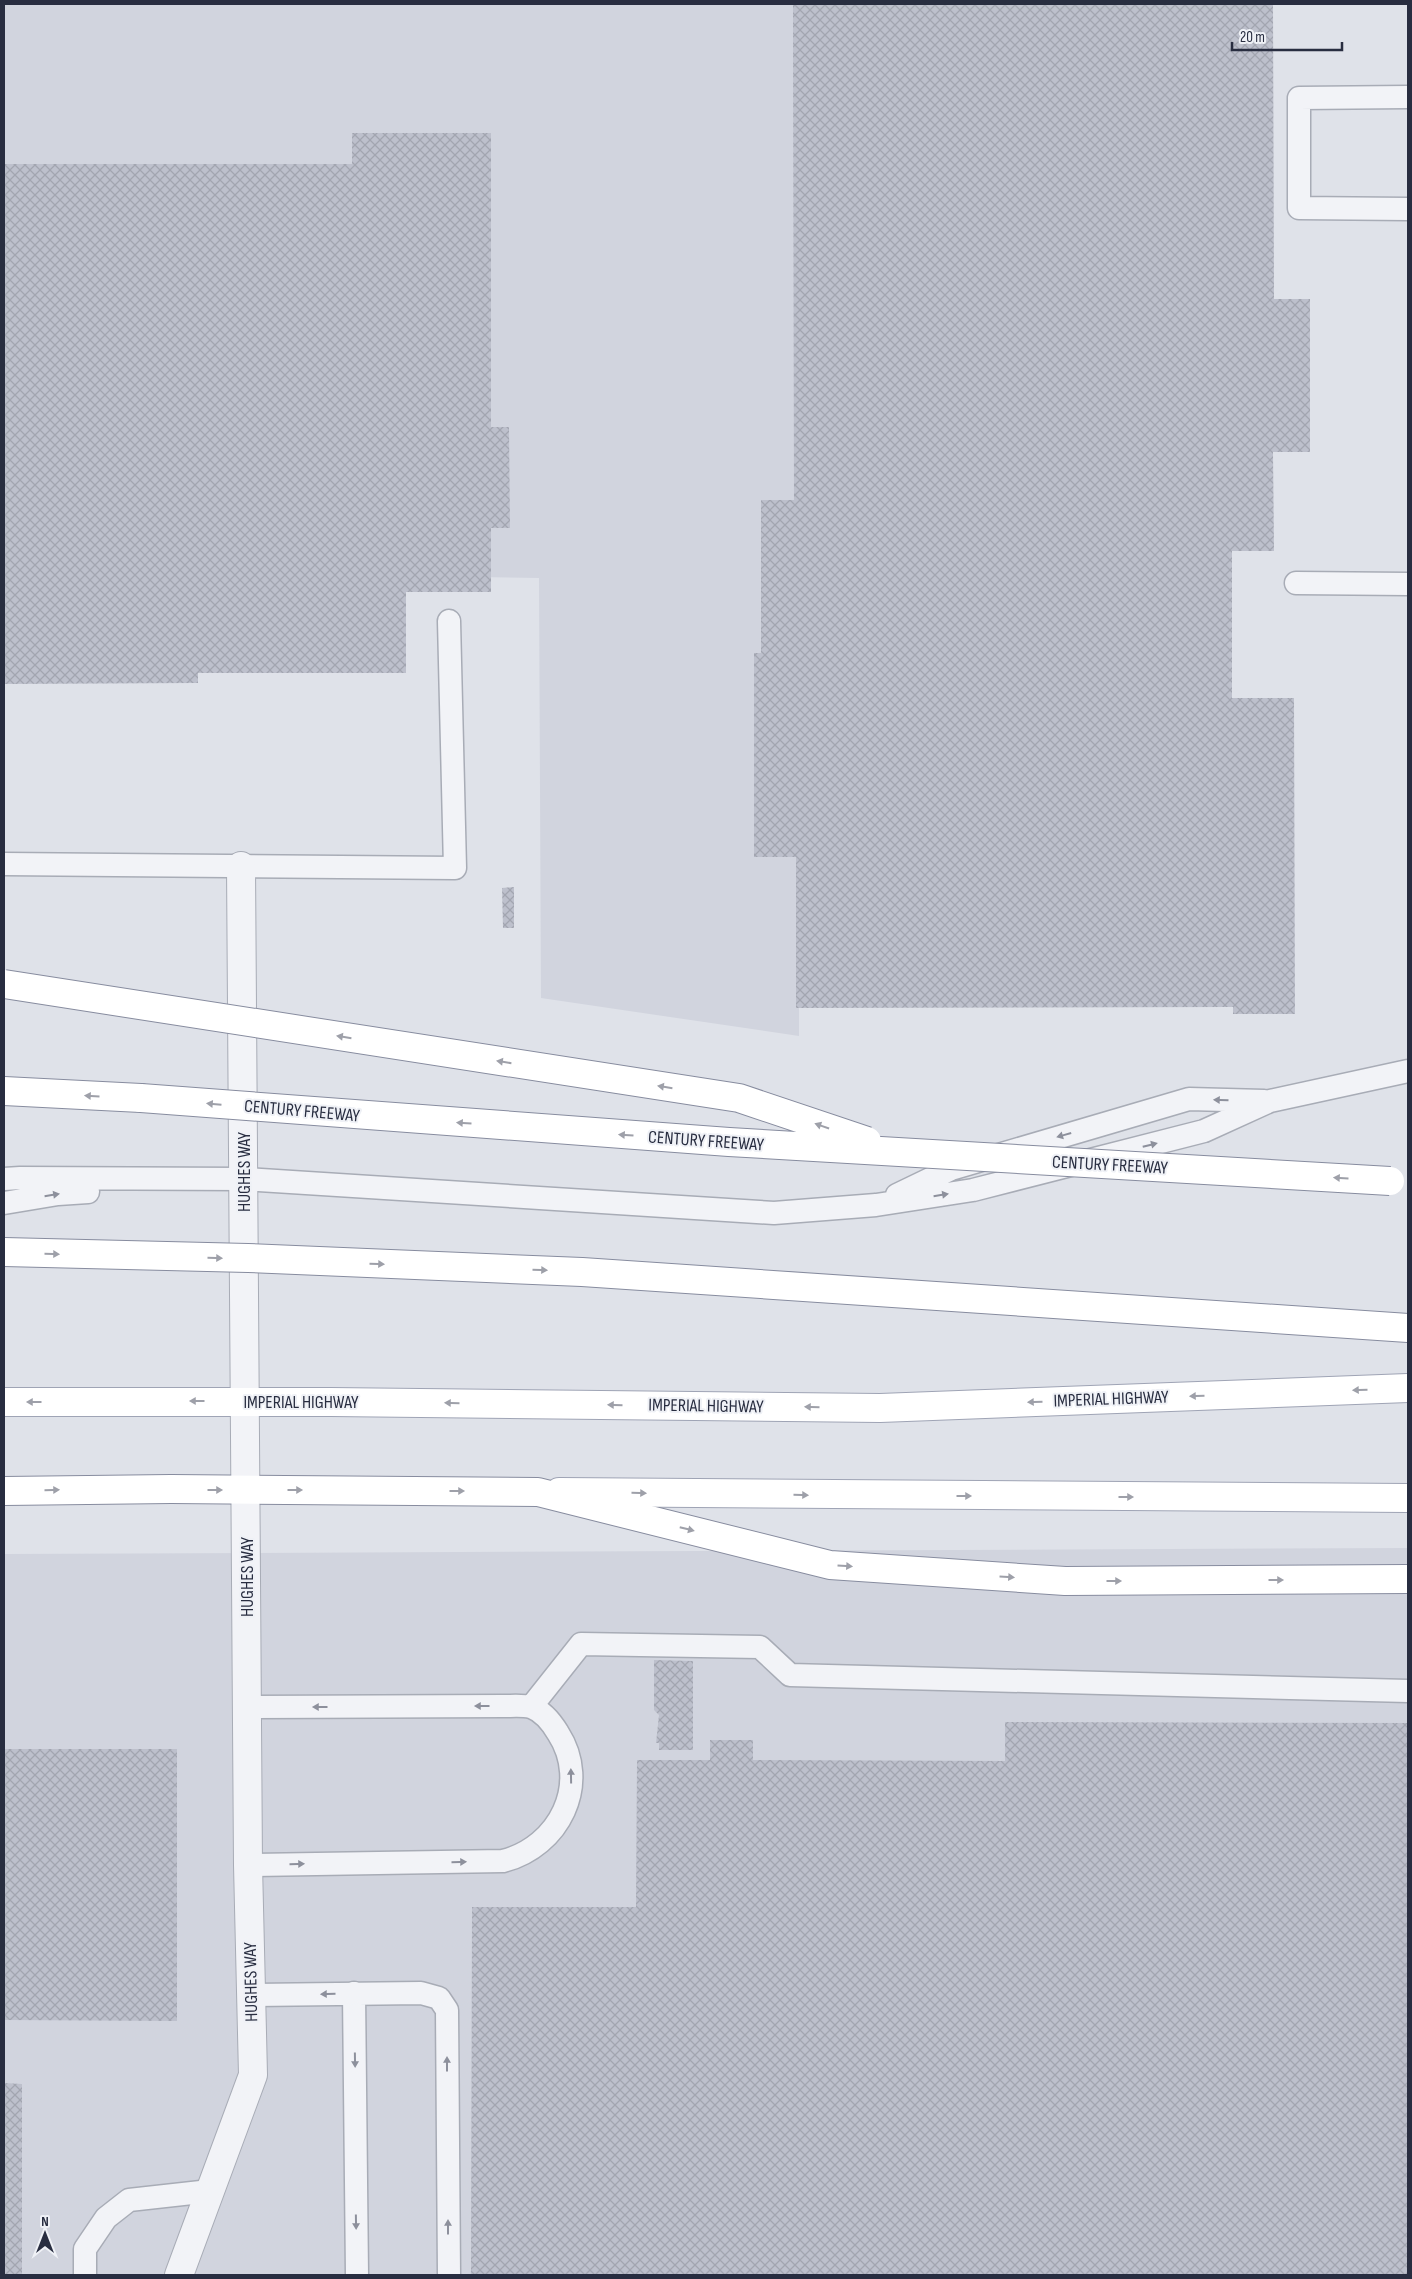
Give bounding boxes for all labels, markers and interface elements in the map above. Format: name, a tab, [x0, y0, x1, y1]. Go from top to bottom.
scale bar	[1232, 20, 1342, 52]
text: 20 m	[1240, 28, 1265, 47]
one-way arrow	[335, 1033, 351, 1041]
one-way arrow	[496, 1058, 512, 1066]
one-way arrow	[657, 1082, 673, 1090]
one-way arrow	[84, 1091, 100, 1099]
street label: CENTURY FREEWAY	[243, 1095, 361, 1127]
one-way arrow	[1213, 1095, 1229, 1103]
one-way arrow	[206, 1100, 222, 1108]
one-way arrow	[455, 1119, 471, 1127]
one-way arrow	[814, 1122, 829, 1130]
street label: CENTURY FREEWAY	[647, 1126, 765, 1156]
one-way arrow	[617, 1131, 633, 1139]
street label: HUGHES WAY	[234, 1132, 255, 1212]
one-way arrow	[1057, 1132, 1072, 1140]
one-way arrow	[1143, 1140, 1158, 1148]
street label: CENTURY FREEWAY	[1052, 1151, 1169, 1179]
one-way arrow	[1333, 1174, 1349, 1182]
one-way arrow	[934, 1190, 950, 1198]
one-way arrow	[44, 1191, 60, 1199]
one-way arrow	[45, 1250, 61, 1258]
one-way arrow	[207, 1254, 223, 1262]
one-way arrow	[370, 1260, 386, 1268]
one-way arrow	[532, 1266, 548, 1274]
street label: IMPERIAL HIGHWAY	[1053, 1386, 1169, 1412]
one-way arrow	[1351, 1386, 1367, 1394]
street label: IMPERIAL HIGHWAY	[243, 1392, 359, 1413]
one-way arrow	[1189, 1392, 1205, 1400]
street label: IMPERIAL HIGHWAY	[648, 1394, 764, 1418]
one-way arrow	[189, 1397, 205, 1405]
one-way arrow	[26, 1398, 42, 1406]
one-way arrow	[444, 1399, 460, 1407]
one-way arrow	[1027, 1399, 1043, 1407]
one-way arrow	[606, 1401, 622, 1409]
one-way arrow	[804, 1403, 820, 1411]
one-way arrow	[45, 1486, 61, 1494]
one-way arrow	[207, 1486, 223, 1494]
one-way arrow	[287, 1486, 303, 1494]
one-way arrow	[450, 1487, 466, 1495]
one-way arrow	[631, 1489, 647, 1497]
one-way arrow	[794, 1491, 810, 1499]
one-way arrow	[956, 1492, 972, 1500]
one-way arrow	[1119, 1493, 1135, 1501]
one-way arrow	[679, 1526, 694, 1534]
street label: HUGHES WAY	[237, 1537, 258, 1617]
one-way arrow	[837, 1563, 853, 1571]
one-way arrow	[999, 1573, 1015, 1581]
one-way arrow	[1269, 1576, 1285, 1584]
one-way arrow	[1106, 1577, 1122, 1585]
one-way arrow	[474, 1702, 490, 1710]
one-way arrow	[312, 1703, 328, 1711]
one-way arrow	[567, 1768, 575, 1784]
one-way arrow	[452, 1858, 468, 1866]
one-way arrow	[289, 1860, 305, 1868]
street label: HUGHES WAY	[240, 1941, 262, 2022]
one-way arrow	[320, 1990, 336, 1998]
one-way arrow	[351, 2052, 359, 2068]
one-way arrow	[443, 2056, 451, 2072]
north arrow	[20, 2209, 70, 2259]
text: N	[41, 2213, 49, 2230]
one-way arrow	[352, 2214, 360, 2230]
one-way arrow	[444, 2218, 452, 2234]

